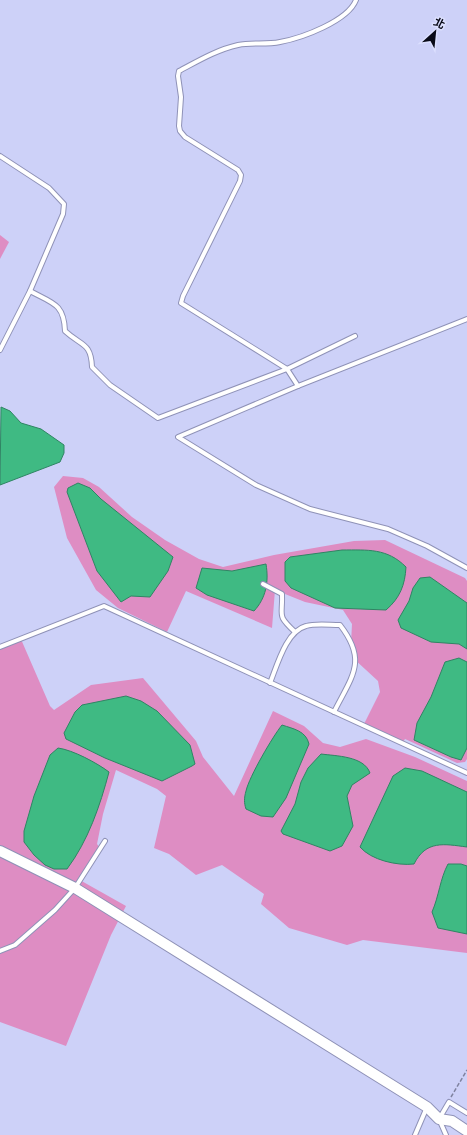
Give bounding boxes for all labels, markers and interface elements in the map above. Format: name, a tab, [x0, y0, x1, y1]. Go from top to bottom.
north arrow	[415, 12, 455, 52]
text: 北	[432, 14, 448, 31]

